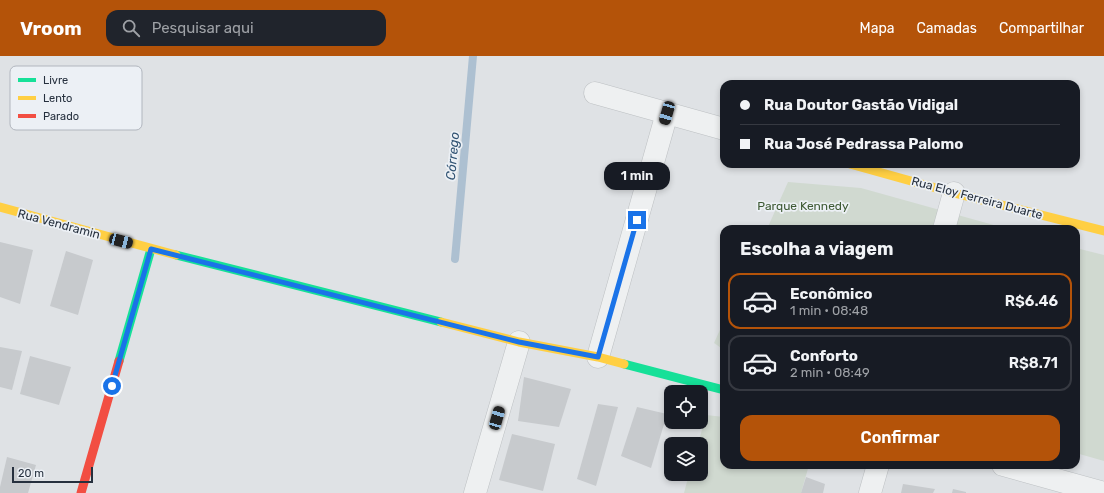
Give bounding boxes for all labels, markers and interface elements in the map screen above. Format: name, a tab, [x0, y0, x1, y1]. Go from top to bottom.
search box	[106, 10, 386, 46]
text: Vroom	[20, 17, 82, 40]
icon: search	[120, 17, 142, 39]
text: Pesquisar aqui	[152, 19, 254, 37]
text: Mapa	[860, 20, 895, 37]
text: Camadas	[917, 20, 977, 37]
text: Compartilhar	[999, 20, 1084, 37]
legend	[10, 66, 142, 130]
text: Livre	[43, 74, 68, 87]
text: Lento	[43, 92, 72, 105]
text: Rua Doutor Gastão Vidigal	[764, 96, 958, 114]
car	[658, 100, 676, 126]
text: Parado	[43, 110, 79, 123]
water label: Córrego	[443, 131, 463, 181]
text: Rua José Pedrassa Palomo	[764, 135, 963, 153]
callout: 1 min	[604, 162, 670, 190]
text: 1 min	[621, 168, 653, 183]
street label: Rua Eloy Ferreira Duarte	[910, 174, 1044, 222]
park label: Parque Kennedy	[757, 199, 849, 213]
street label: Rua Vendramin	[16, 206, 102, 242]
route end	[628, 211, 646, 229]
car	[108, 232, 134, 250]
text: Escolha a viagem	[740, 238, 893, 260]
icon: car	[742, 283, 778, 319]
text: Econômico	[790, 285, 872, 303]
text: R$6.46	[1005, 292, 1058, 310]
text: 1 min · 08:48	[790, 303, 868, 318]
icon: car	[742, 345, 778, 381]
text: Conforto	[790, 347, 858, 365]
text: R$8.71	[1009, 354, 1058, 372]
text: 2 min · 08:49	[790, 365, 870, 380]
route start	[103, 377, 121, 395]
map controls	[664, 385, 708, 481]
button: locate	[664, 385, 708, 429]
car	[488, 405, 506, 431]
button: Confirmar	[740, 415, 1060, 461]
button: layers	[664, 437, 708, 481]
scale bar	[12, 465, 93, 484]
text: 20 m	[18, 467, 44, 480]

